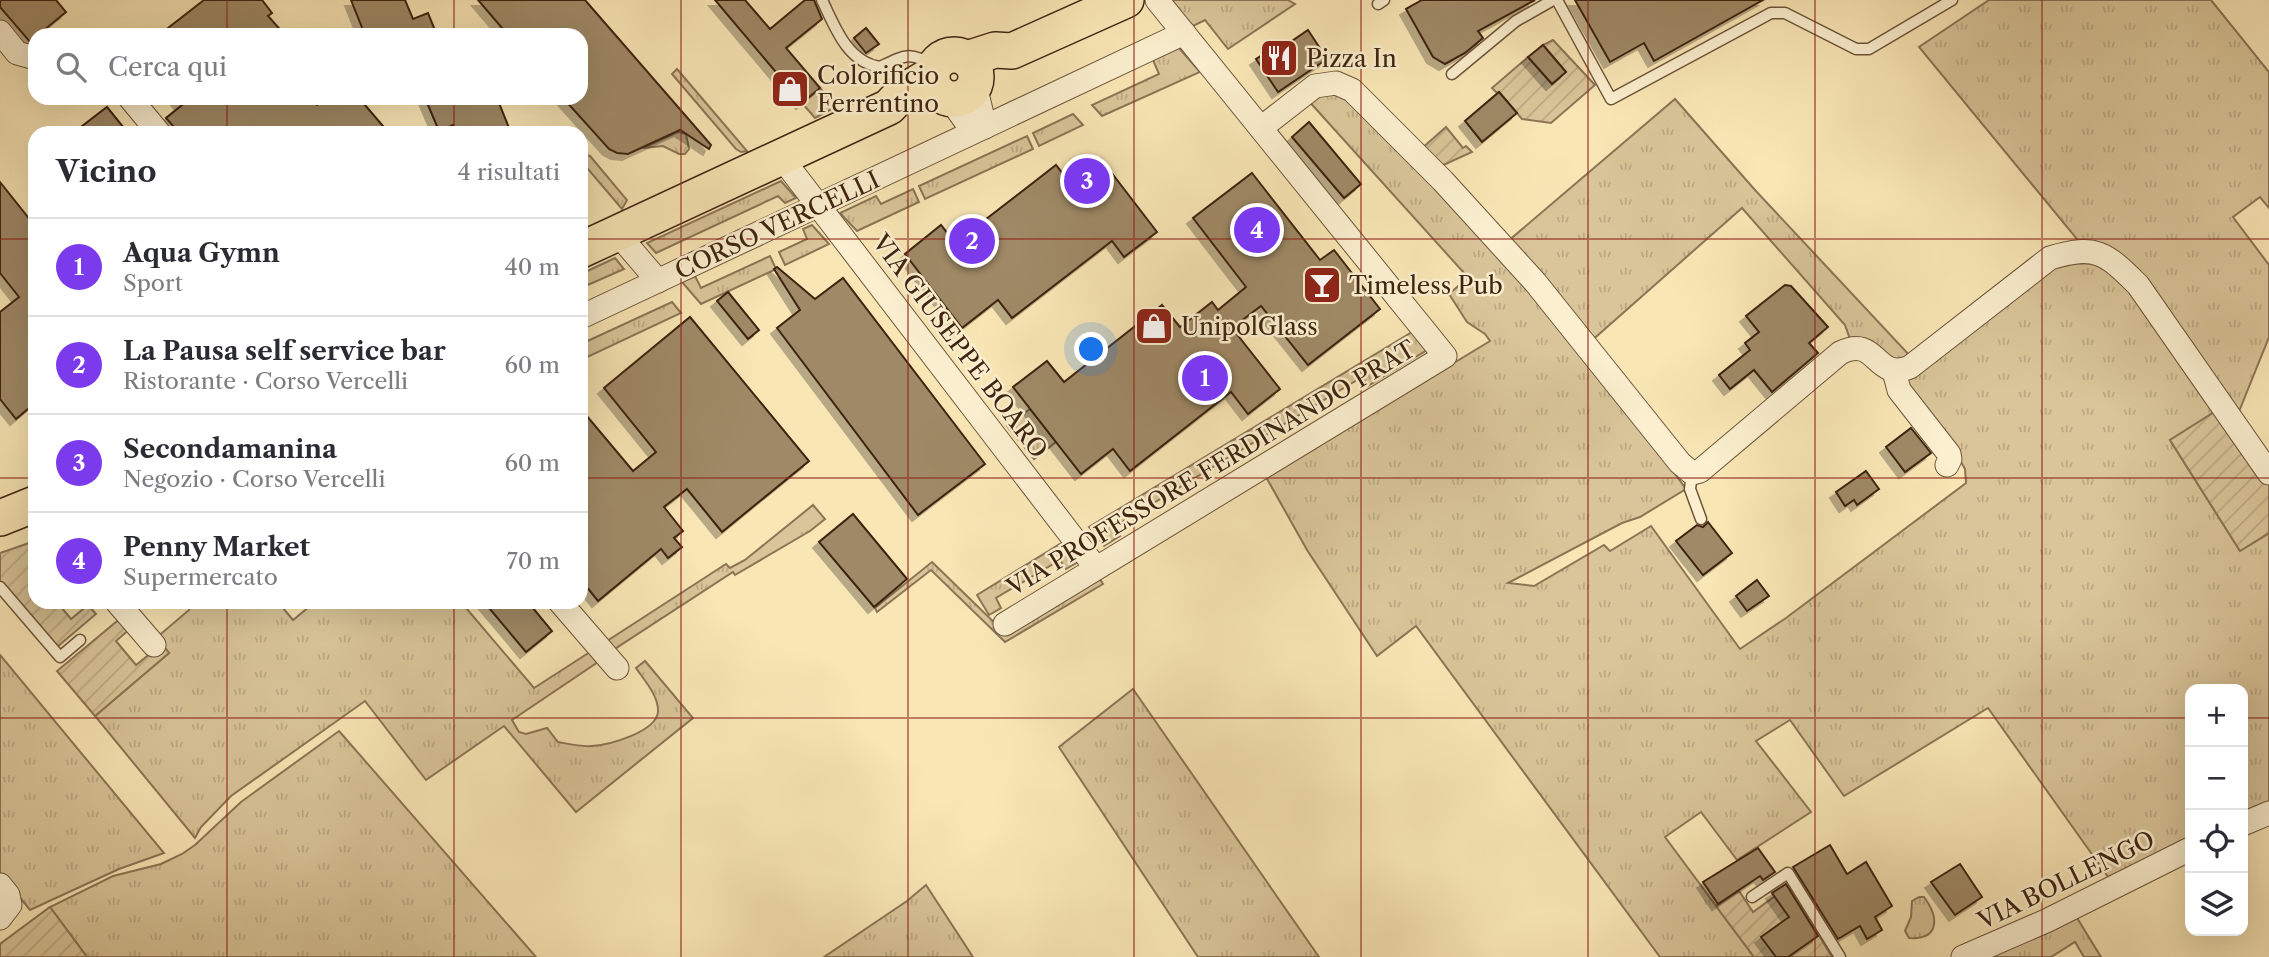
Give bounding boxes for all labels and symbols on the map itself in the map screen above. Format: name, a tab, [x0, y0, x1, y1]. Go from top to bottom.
restaurant icon: Pizza In	[1258, 37, 1300, 79]
place label: Pizza In	[1306, 44, 1397, 73]
place label: Colorificio Ferrentino	[817, 61, 939, 118]
shop icon: Colorificio Ferrentino	[769, 68, 811, 110]
pin: 3	[1064, 155, 1110, 207]
street label: CORSO VERCELLI	[670, 165, 884, 285]
pin: 4	[1234, 204, 1280, 256]
pin: 2	[949, 215, 995, 267]
street label: VIA GIUSEPPE BOARO	[866, 228, 1054, 464]
bar icon: Timeless Pub	[1301, 264, 1343, 306]
place label: Timeless Pub	[1349, 271, 1503, 300]
shop icon: UnipolGlass	[1133, 305, 1175, 347]
place label: UnipolGlass	[1181, 312, 1318, 341]
your location	[1074, 332, 1108, 366]
street label: VIA PROFESSORE FERDINANDO PRAT	[1001, 334, 1421, 602]
pin: 1	[1182, 352, 1228, 404]
street label: VIA BOLLENGO	[1972, 825, 2159, 936]

